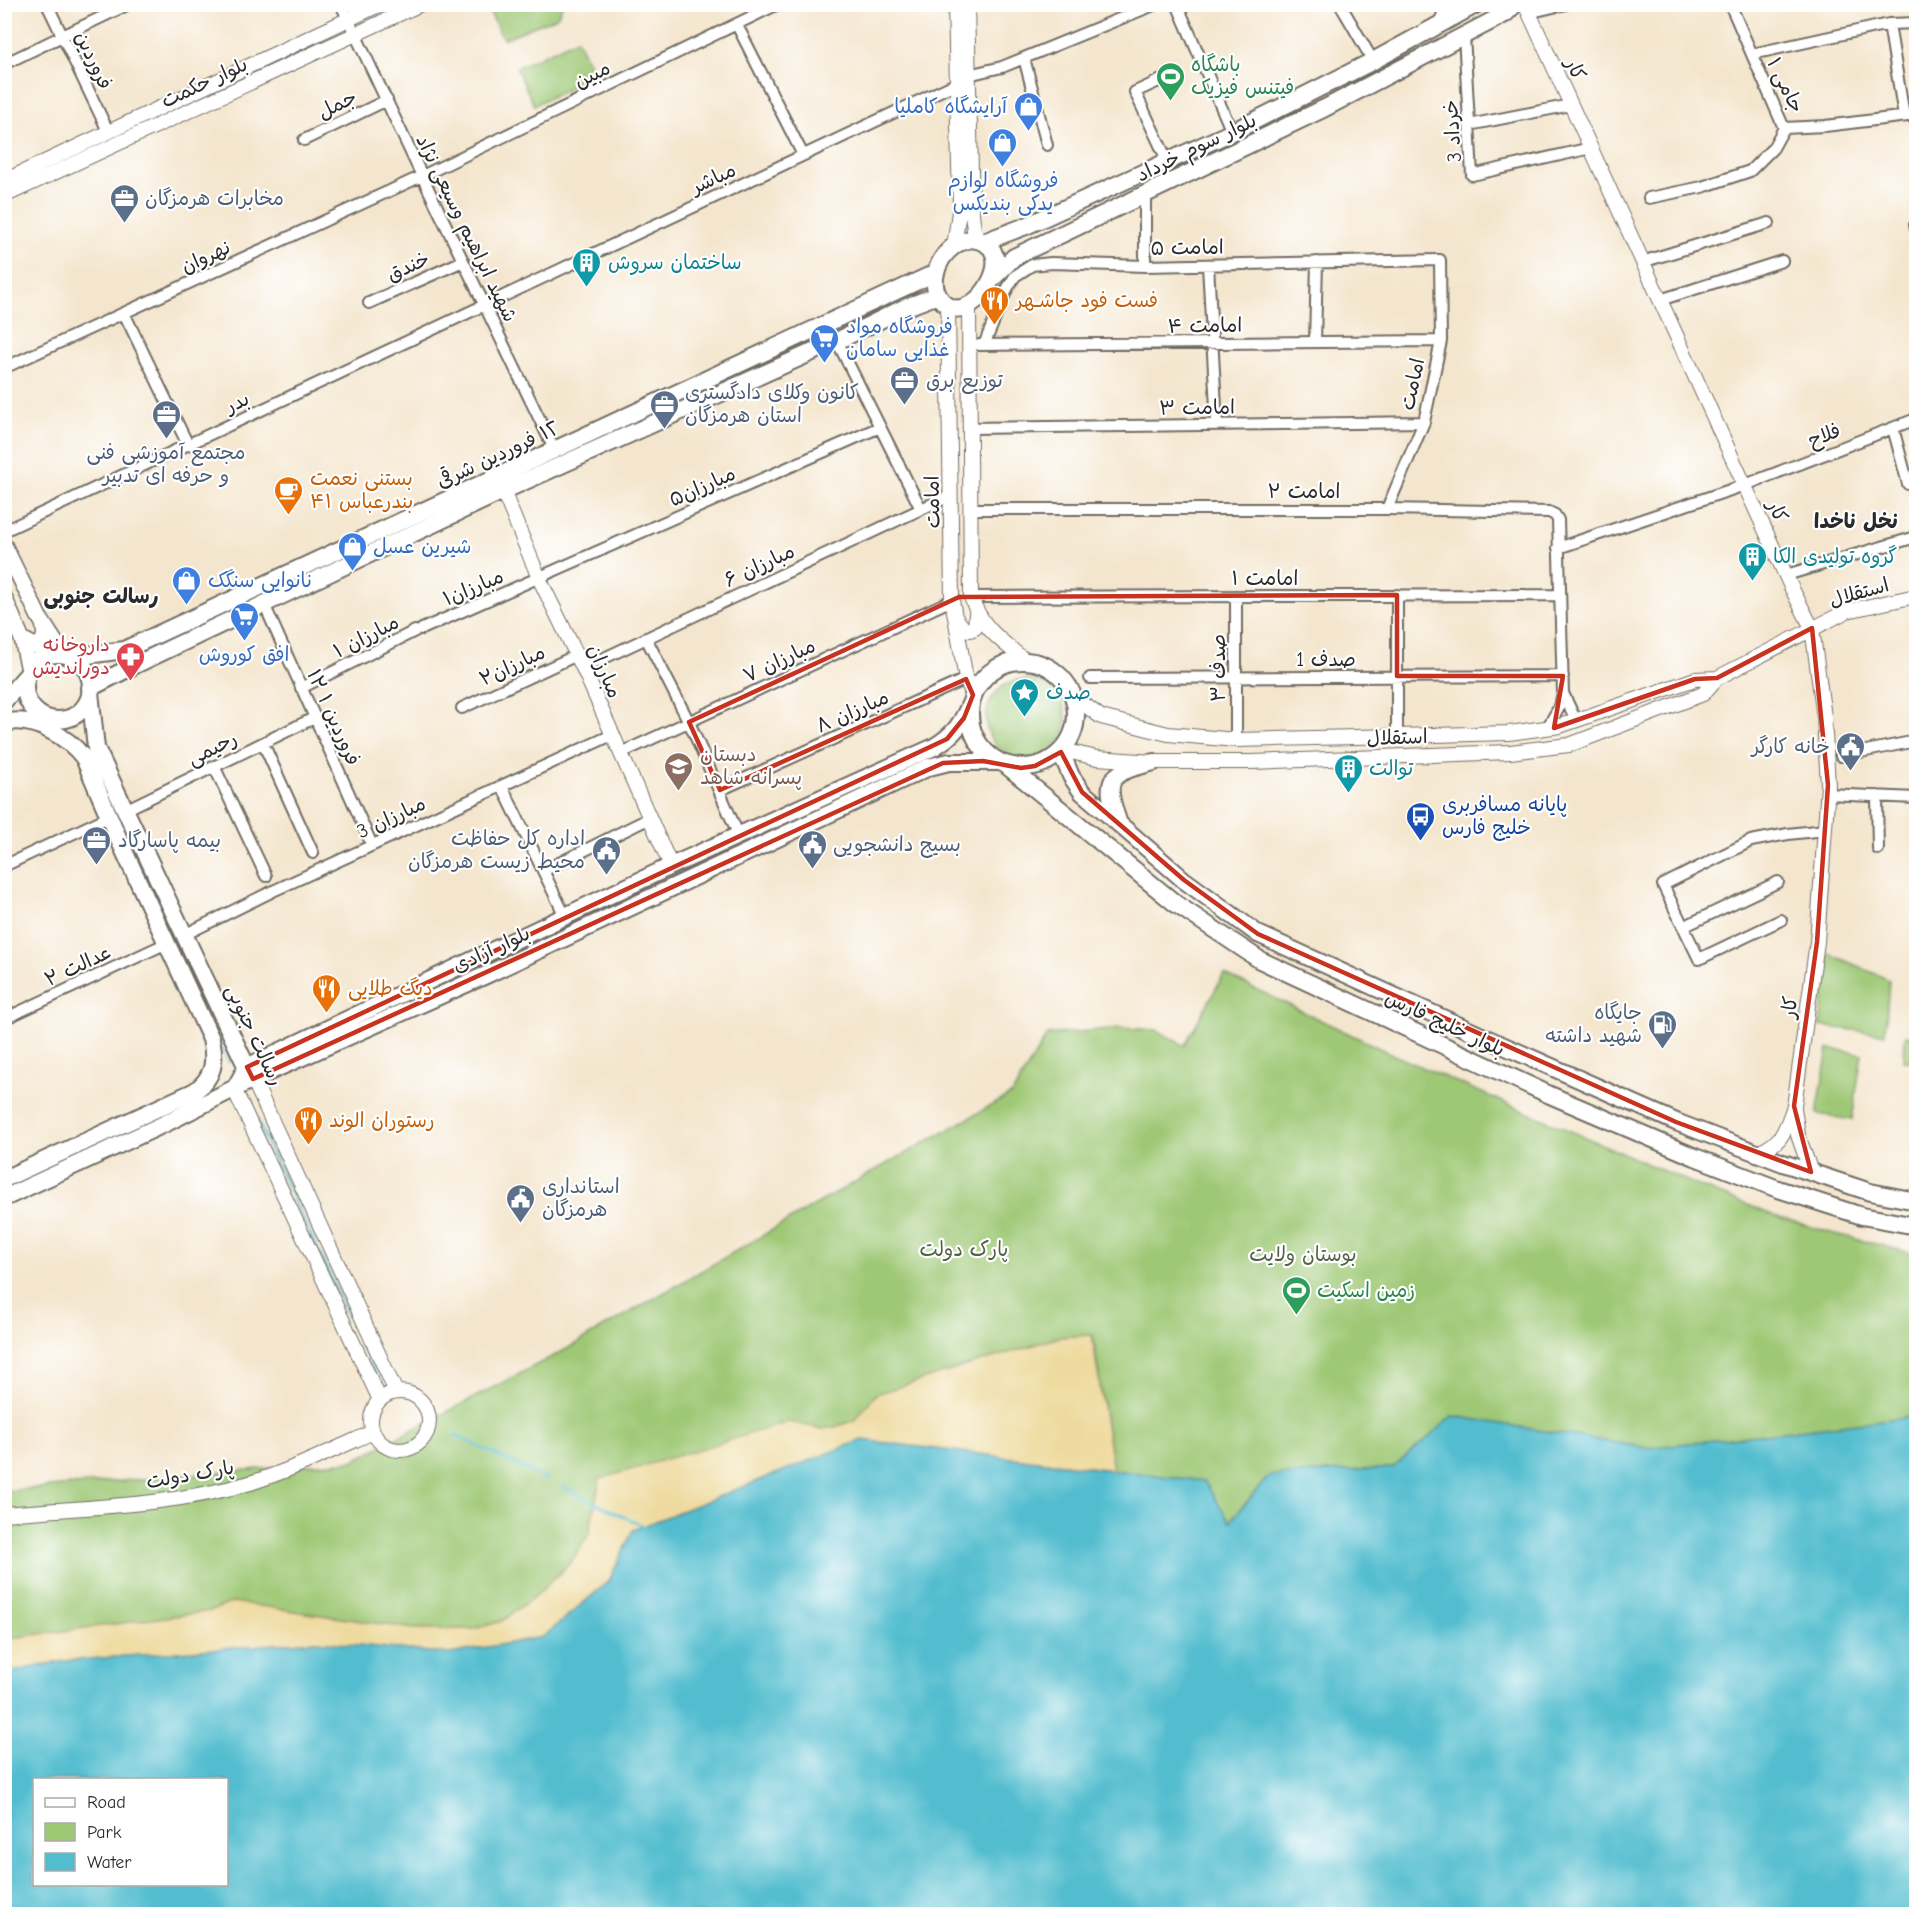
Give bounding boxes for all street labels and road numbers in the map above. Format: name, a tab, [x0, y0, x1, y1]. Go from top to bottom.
street label: فروردین	[70, 28, 117, 93]
street label: بلوار حکمت	[157, 52, 251, 112]
street label: کار	[1560, 53, 1591, 84]
street label: جامی ۱	[1761, 54, 1809, 117]
street label: مبین	[570, 56, 614, 93]
street label: جمل	[314, 85, 361, 124]
street label: خرداد 3	[1439, 99, 1466, 163]
street label: بلوار سوم خرداد	[1132, 108, 1262, 190]
street label: شهید ابراهیم وسیعی نژاد	[408, 131, 522, 327]
street label: مباشر	[685, 158, 739, 200]
street label: نهروان	[177, 235, 235, 278]
street label: امامت ۵	[1150, 235, 1224, 260]
street label: خندق	[383, 247, 433, 286]
street label: امامت ۴	[1168, 313, 1242, 338]
street label: امامت	[1396, 356, 1429, 412]
street label: بدر	[220, 387, 253, 419]
street label: امامت ۳	[1159, 395, 1235, 420]
street label: ١٢ فروردین شرقی	[432, 414, 563, 493]
street label: فلاح	[1805, 419, 1844, 454]
street label: مبارزان۵	[665, 462, 739, 511]
street label: امامت	[921, 475, 944, 529]
street label: امامت ۲	[1267, 480, 1341, 503]
street label: کار	[1762, 495, 1793, 526]
street label: مبارزان ۶	[720, 539, 798, 592]
street label: مبارزان۱	[439, 564, 507, 610]
street label: امامت ۱	[1232, 567, 1298, 590]
street label: استقلال	[1827, 573, 1892, 612]
street label: مبارزان ۱	[330, 610, 403, 663]
street label: مبارزان ۷	[739, 634, 819, 687]
street label: صدف ۳	[1207, 634, 1230, 702]
street label: مبارزان۲	[476, 640, 549, 691]
street label: مبارزان	[583, 641, 627, 702]
street label: صدف 1	[1296, 648, 1356, 671]
street label: ۱۲ فروردین ۱	[302, 666, 365, 769]
street label: مبارزان ۸	[812, 685, 892, 738]
street label: استقلال	[1366, 725, 1428, 750]
street label: رحیمی	[184, 727, 241, 771]
street label: مبارزان 3	[353, 792, 429, 843]
street label: بلوار آزادی	[449, 922, 534, 977]
street label: عدالت ۲	[41, 940, 116, 991]
street label: رسالت جنوبی	[219, 981, 288, 1090]
street label: بلوار خلیج فارس	[1380, 986, 1508, 1063]
street label: کار	[1776, 995, 1802, 1021]
street label: پارک دولت	[144, 1455, 236, 1495]

